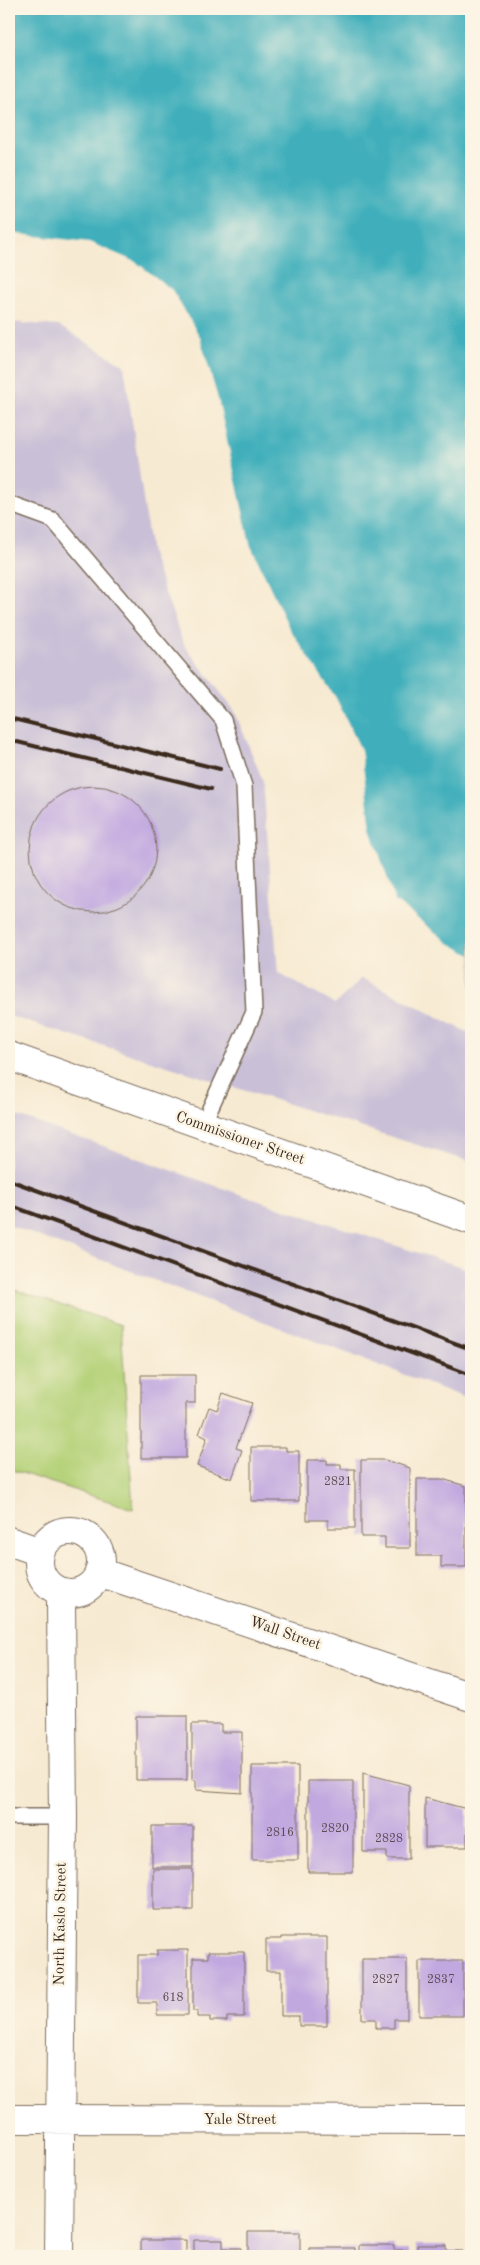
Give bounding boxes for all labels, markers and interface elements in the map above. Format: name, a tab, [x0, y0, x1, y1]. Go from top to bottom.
street label: Commissioner Street	[174, 1110, 306, 1168]
house number: 2821	[324, 1476, 352, 1488]
street label: Wall Street	[247, 1615, 323, 1653]
house number: 2820	[321, 1823, 349, 1835]
house number: 2816	[266, 1827, 294, 1839]
house number: 2828	[375, 1833, 403, 1845]
street label: North Kaslo Street	[52, 1862, 70, 1986]
house number: 2827	[372, 1974, 400, 1986]
house number: 2837	[427, 1974, 455, 1986]
house number: 618	[163, 1992, 183, 2004]
street label: Yale Street	[204, 2113, 276, 2128]

